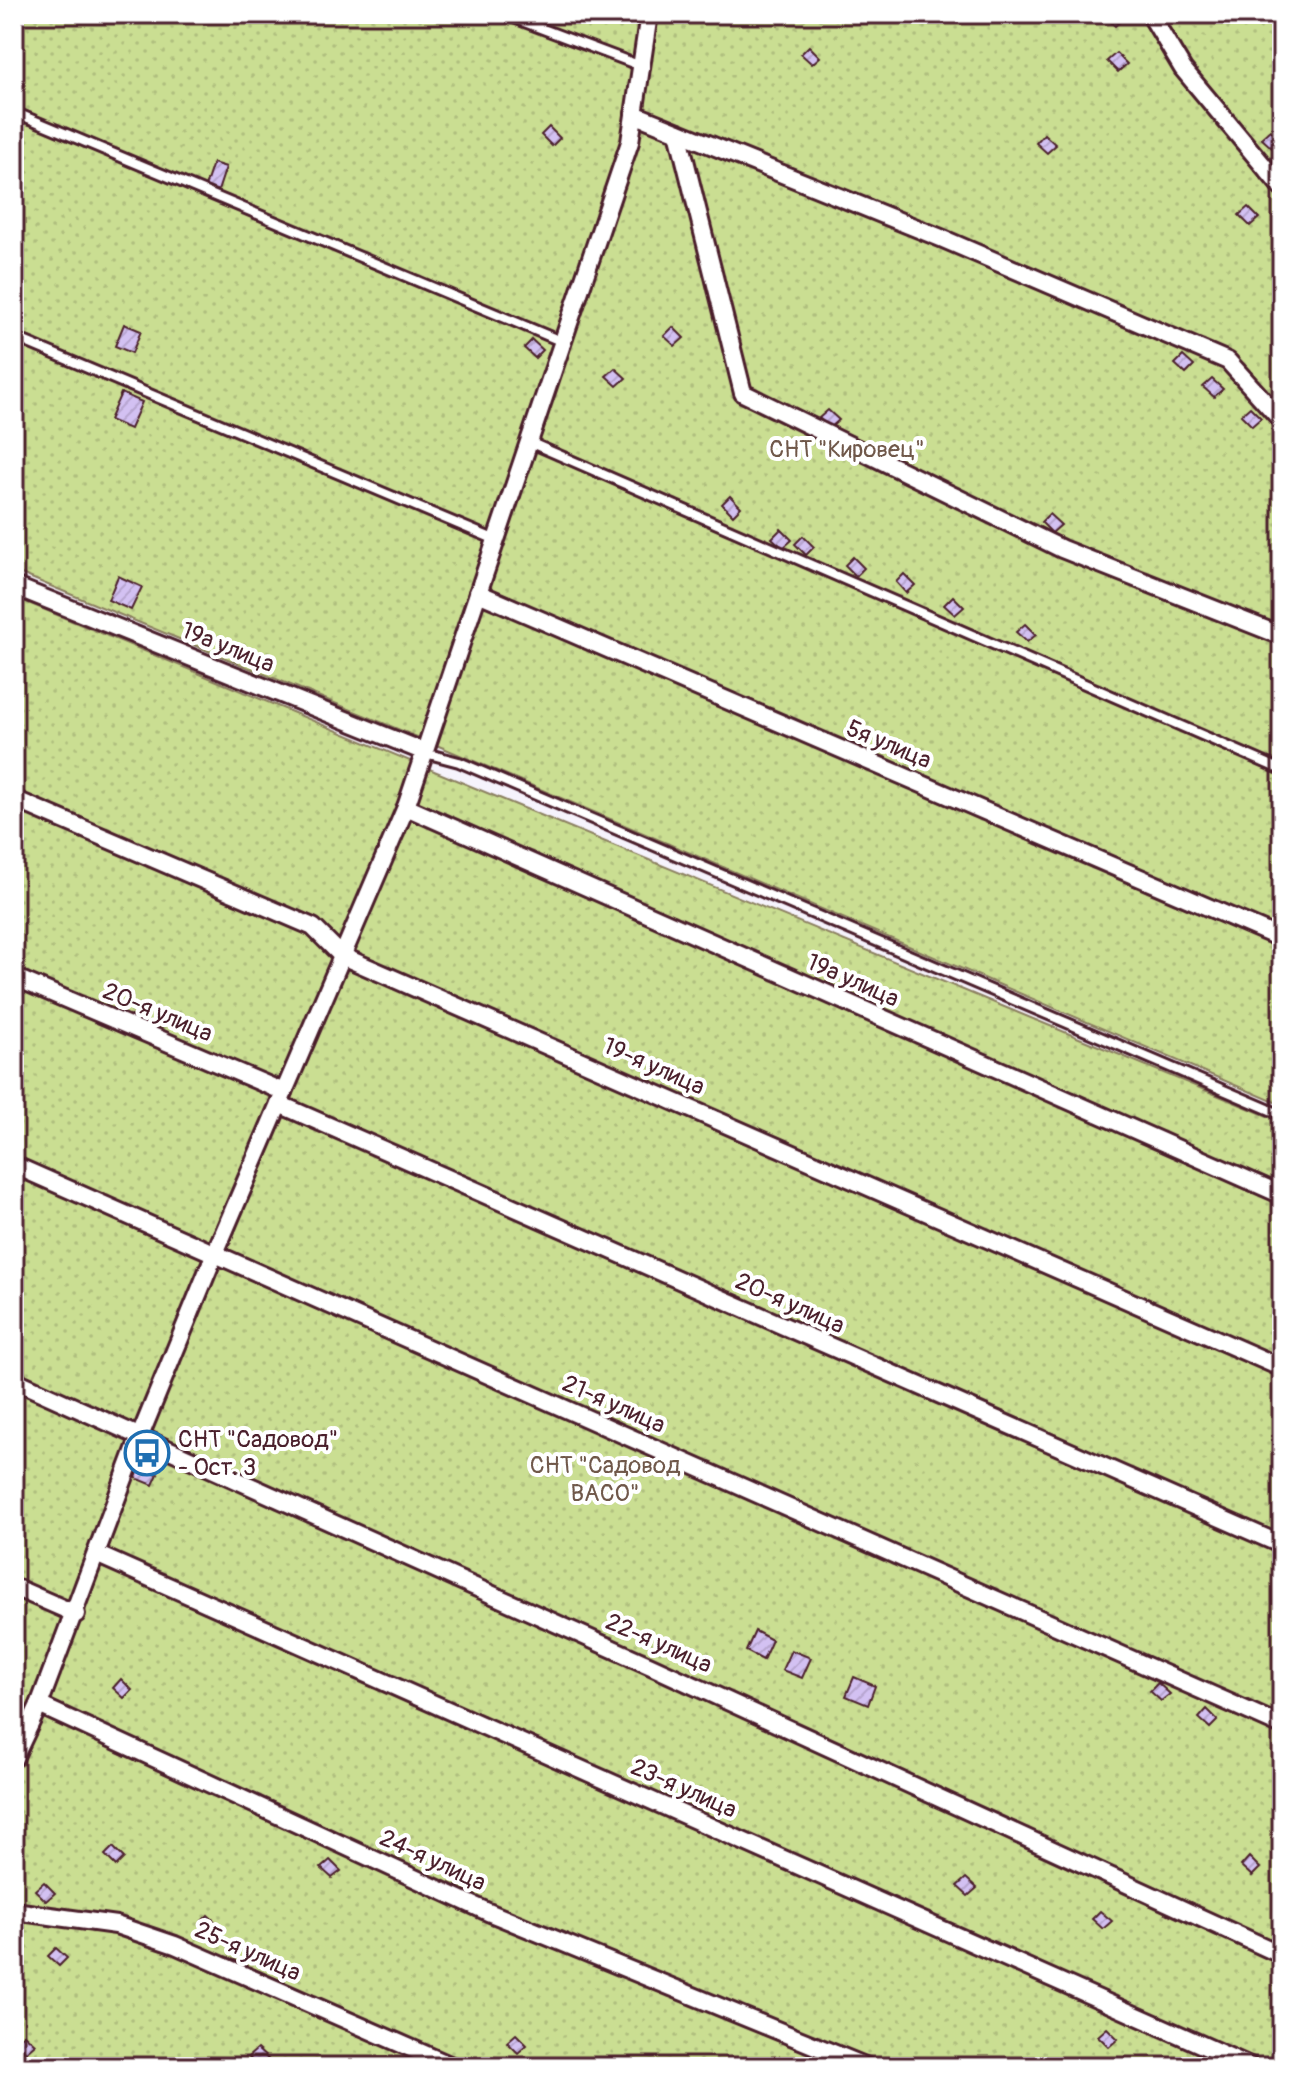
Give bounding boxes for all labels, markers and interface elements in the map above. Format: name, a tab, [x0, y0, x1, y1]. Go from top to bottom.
park label: СНТ "Кировец"	[769, 435, 925, 464]
street label: 19а улица	[177, 616, 279, 679]
street label: 5я улица	[842, 714, 936, 775]
street label: 19а улица	[802, 947, 903, 1014]
street label: 20-я улица	[99, 976, 217, 1049]
street label: 19-я улица	[598, 1031, 709, 1102]
street label: 20-я улица	[731, 1267, 849, 1340]
street label: 21-я улица	[558, 1369, 670, 1440]
place label: СНТ "Садовод" - Ост. 3	[178, 1425, 338, 1482]
bus stop icon: СНТ "Садовод" - Ост. 3	[123, 1429, 171, 1477]
park label: СНТ "Садовод ВАСО"	[530, 1451, 681, 1508]
street label: 22-я улица	[601, 1607, 716, 1680]
street label: 23-я улица	[626, 1752, 741, 1825]
street label: 24-я улица	[375, 1823, 490, 1898]
street label: 25-я улица	[190, 1915, 305, 1988]

